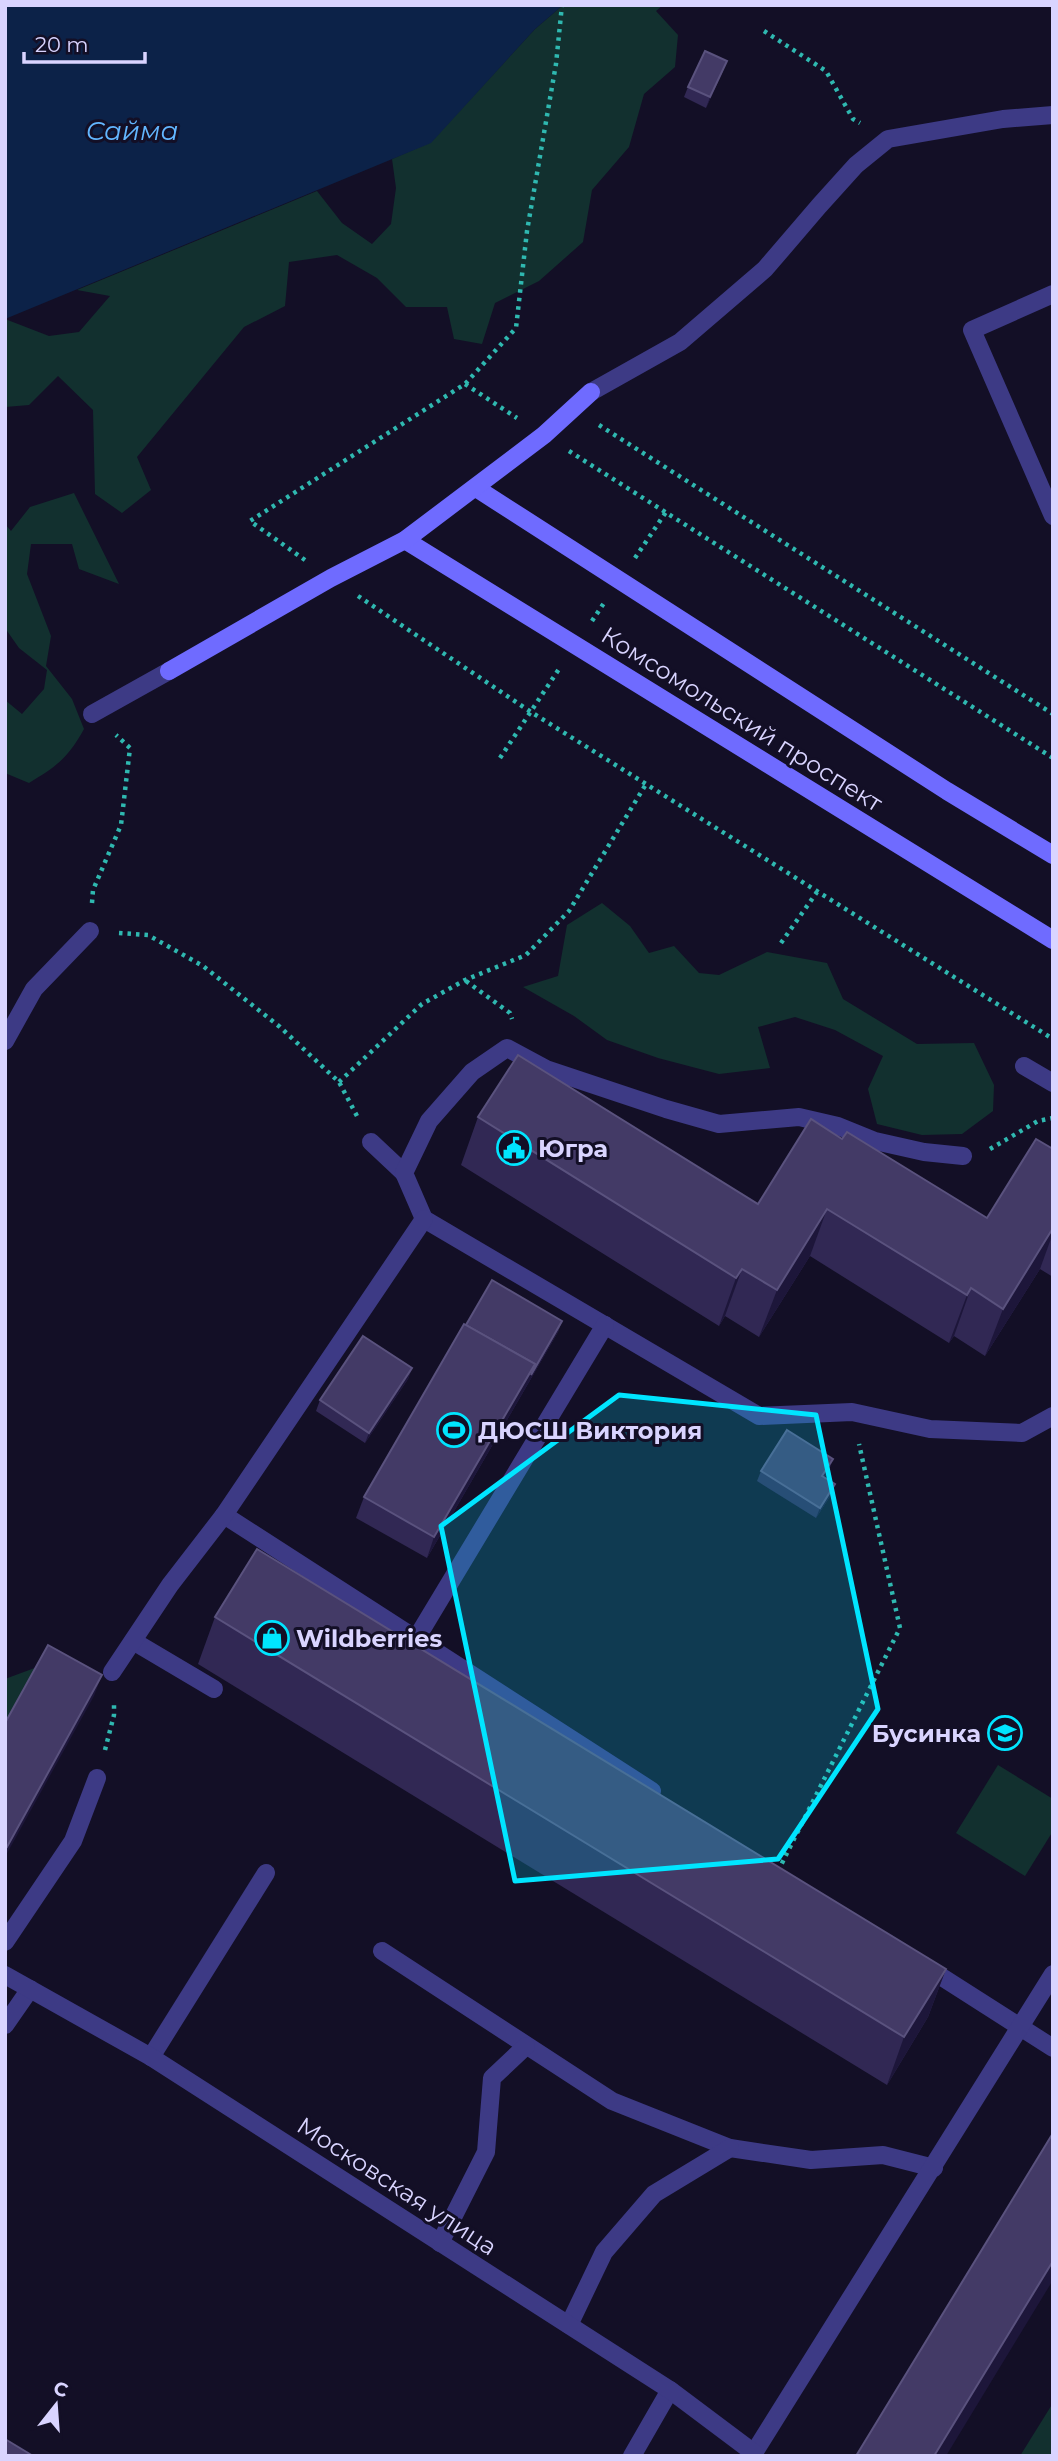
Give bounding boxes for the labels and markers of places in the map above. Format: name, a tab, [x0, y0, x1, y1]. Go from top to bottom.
public building icon: Югра	[495, 1129, 533, 1167]
place label: Югра	[538, 1134, 608, 1163]
sports icon: ДЮСШ Виктория	[435, 1411, 473, 1449]
place label: ДЮСШ Виктория	[478, 1416, 702, 1445]
shop icon: Wildberries	[253, 1619, 291, 1657]
place label: Wildberries	[296, 1624, 442, 1653]
school or university icon: Бусинка	[986, 1714, 1024, 1752]
place label: Бусинка	[872, 1719, 981, 1748]

